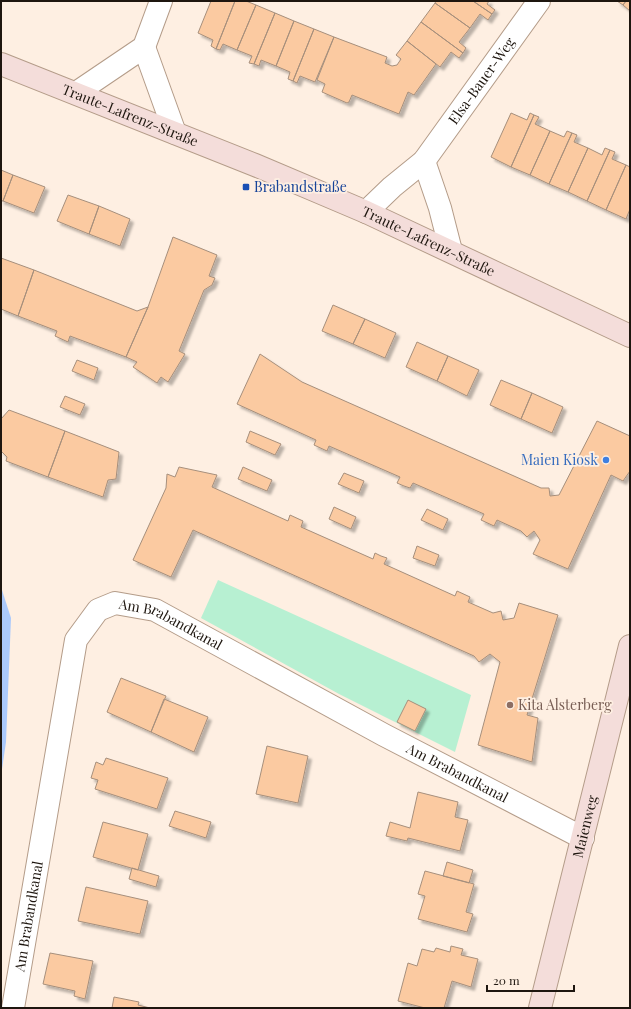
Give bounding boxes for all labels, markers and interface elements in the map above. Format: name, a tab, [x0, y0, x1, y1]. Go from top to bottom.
street label: Elsa-Bauer-Weg	[444, 33, 519, 128]
street label: Traute-Lafrenz-Straße	[60, 79, 201, 150]
place label: Brabandstraße	[254, 177, 347, 196]
marker: Brabandstraße	[241, 182, 251, 192]
street label: Traute-Lafrenz-Straße	[359, 202, 498, 280]
place label: Maien Kiosk	[521, 450, 598, 469]
marker: Maien Kiosk	[601, 455, 611, 465]
street label: Am Brabandkanal	[117, 594, 226, 654]
place label: Kita Alsterberg	[518, 695, 612, 714]
marker: Kita Alsterberg	[505, 700, 515, 710]
street label: Am Brabandkanal	[403, 738, 512, 807]
street label: Maienweg	[568, 793, 602, 860]
street label: Am Brabandkanal	[9, 859, 47, 974]
scale bar	[487, 967, 574, 993]
text: 20 m	[493, 972, 520, 988]

